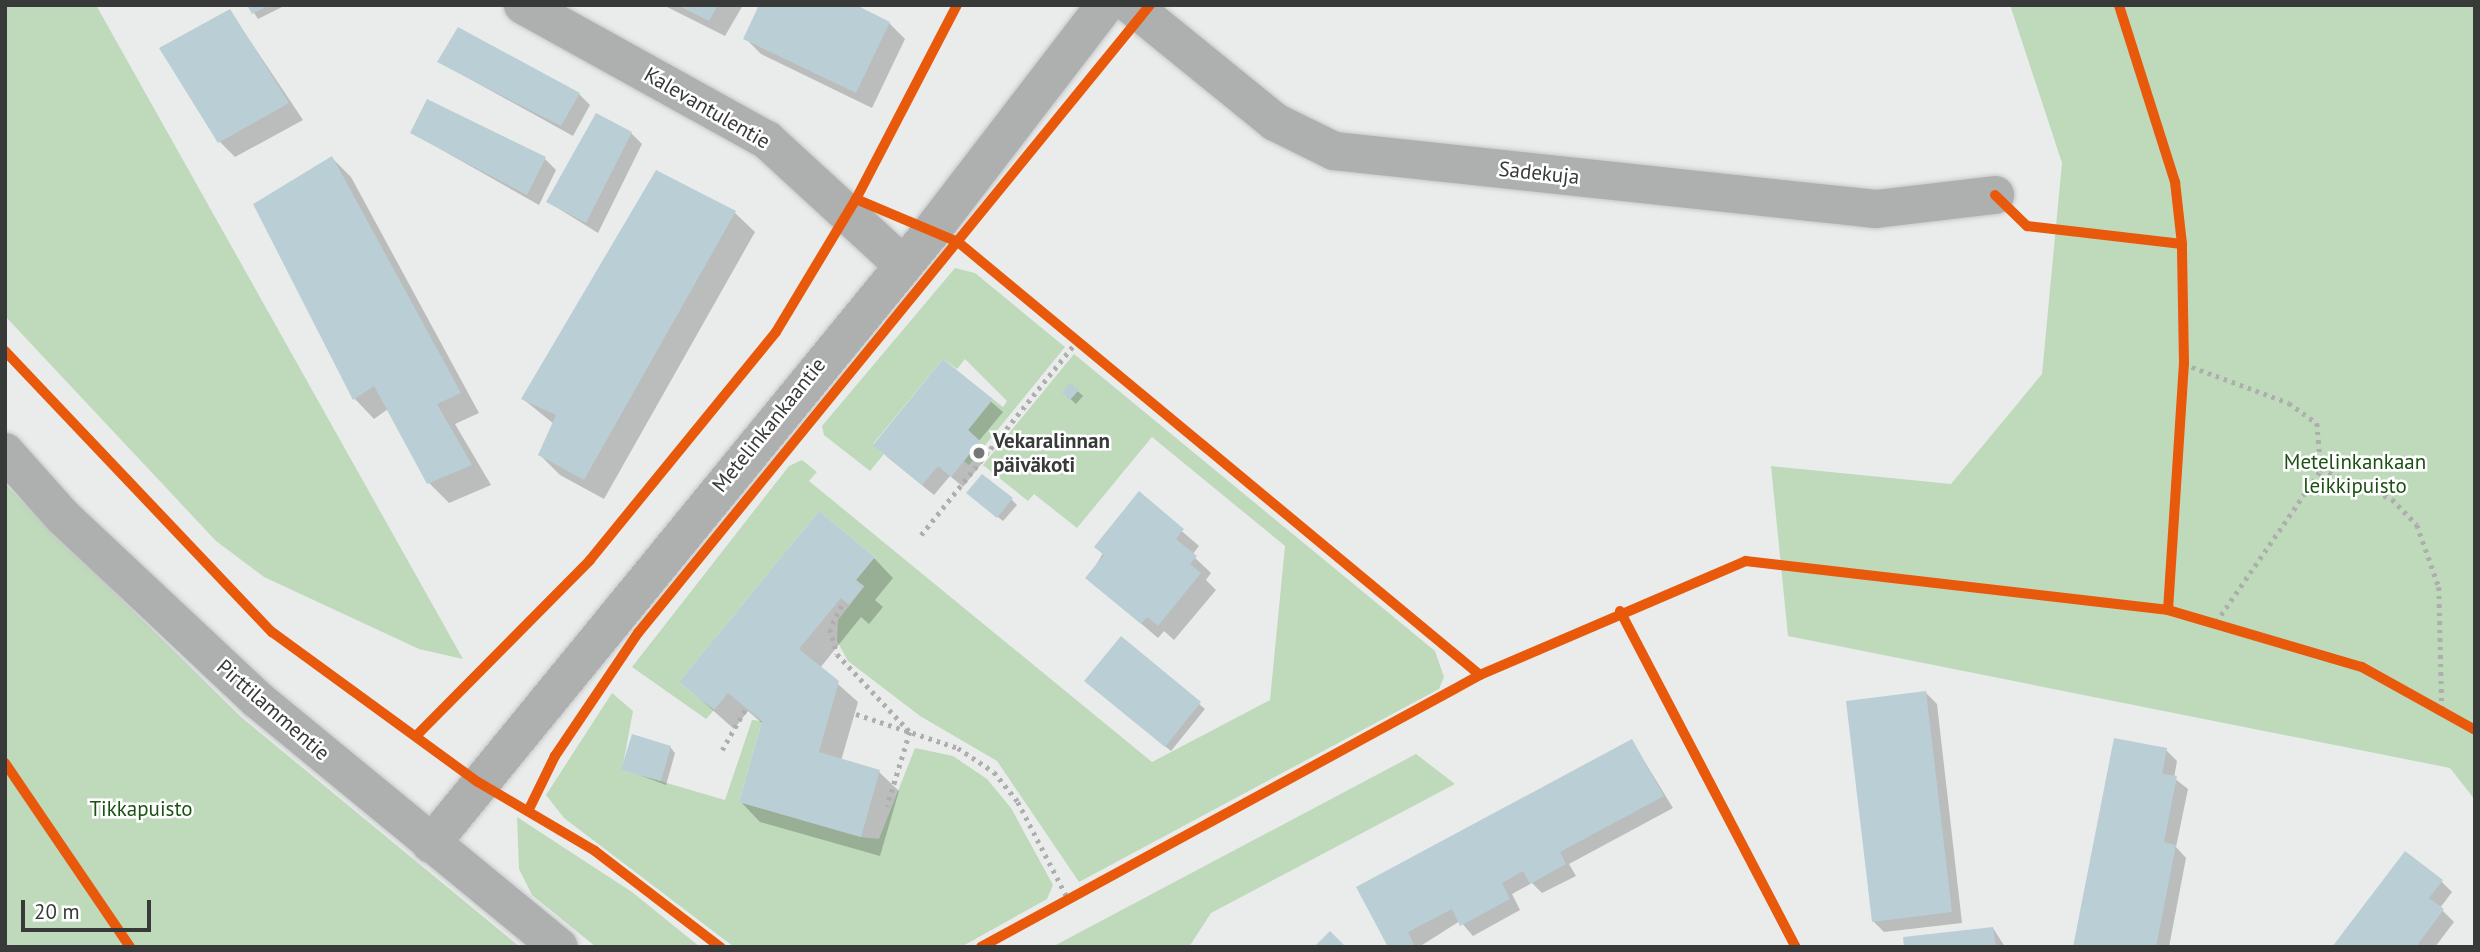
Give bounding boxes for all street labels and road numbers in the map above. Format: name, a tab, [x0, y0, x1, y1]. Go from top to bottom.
street label: Kalevantulentie	[640, 62, 774, 154]
street label: Sadekuja	[1497, 156, 1581, 190]
street label: Metelinkankaantie	[707, 353, 831, 497]
street label: Pirttilammentie	[211, 654, 335, 766]

